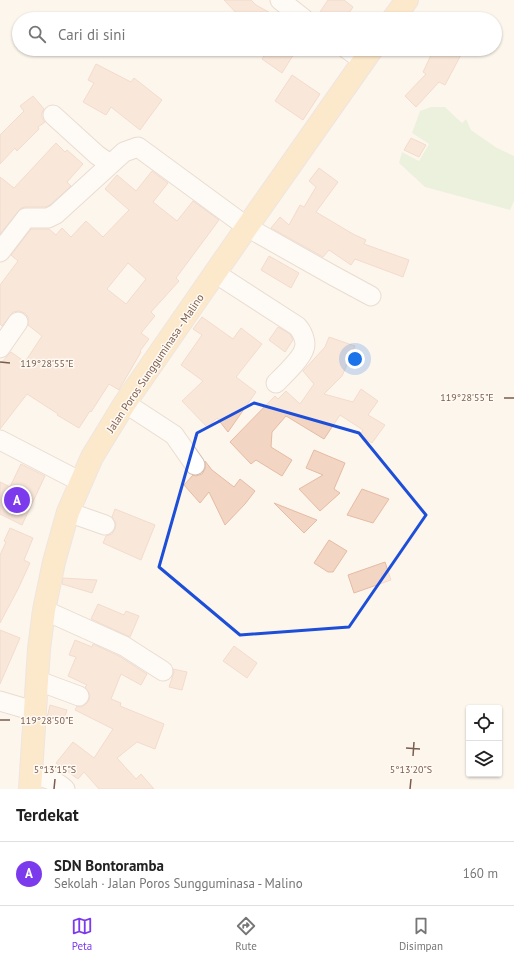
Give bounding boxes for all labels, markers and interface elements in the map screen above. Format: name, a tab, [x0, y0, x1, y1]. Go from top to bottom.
search box	[12, 12, 502, 56]
icon: search	[26, 23, 48, 45]
text: Cari di sini	[58, 25, 126, 44]
street label: Jalan Poros Sungguminasa - Malino	[103, 291, 207, 436]
your location	[345, 349, 365, 369]
text: 119°28'55"E	[20, 357, 74, 370]
text: 119°28'55"E	[440, 391, 494, 404]
pin: A	[4, 485, 30, 515]
map controls	[466, 705, 502, 777]
button: locate	[466, 705, 502, 741]
text: 119°28'50"E	[20, 714, 74, 727]
button: layers	[466, 741, 502, 777]
text: 5°13'15"S	[34, 763, 76, 776]
text: 5°13'20"S	[390, 763, 432, 776]
text: Terdekat	[16, 804, 79, 826]
text: SDN Bontoramba	[54, 856, 164, 875]
text: A	[25, 865, 33, 882]
text: 160 m	[463, 865, 498, 882]
text: Sekolah · Jalan Poros Sungguminasa - Malino	[54, 875, 303, 892]
tab: Peta	[71, 915, 93, 953]
tab: Rute	[235, 915, 257, 953]
tab: Disimpan	[399, 915, 443, 953]

